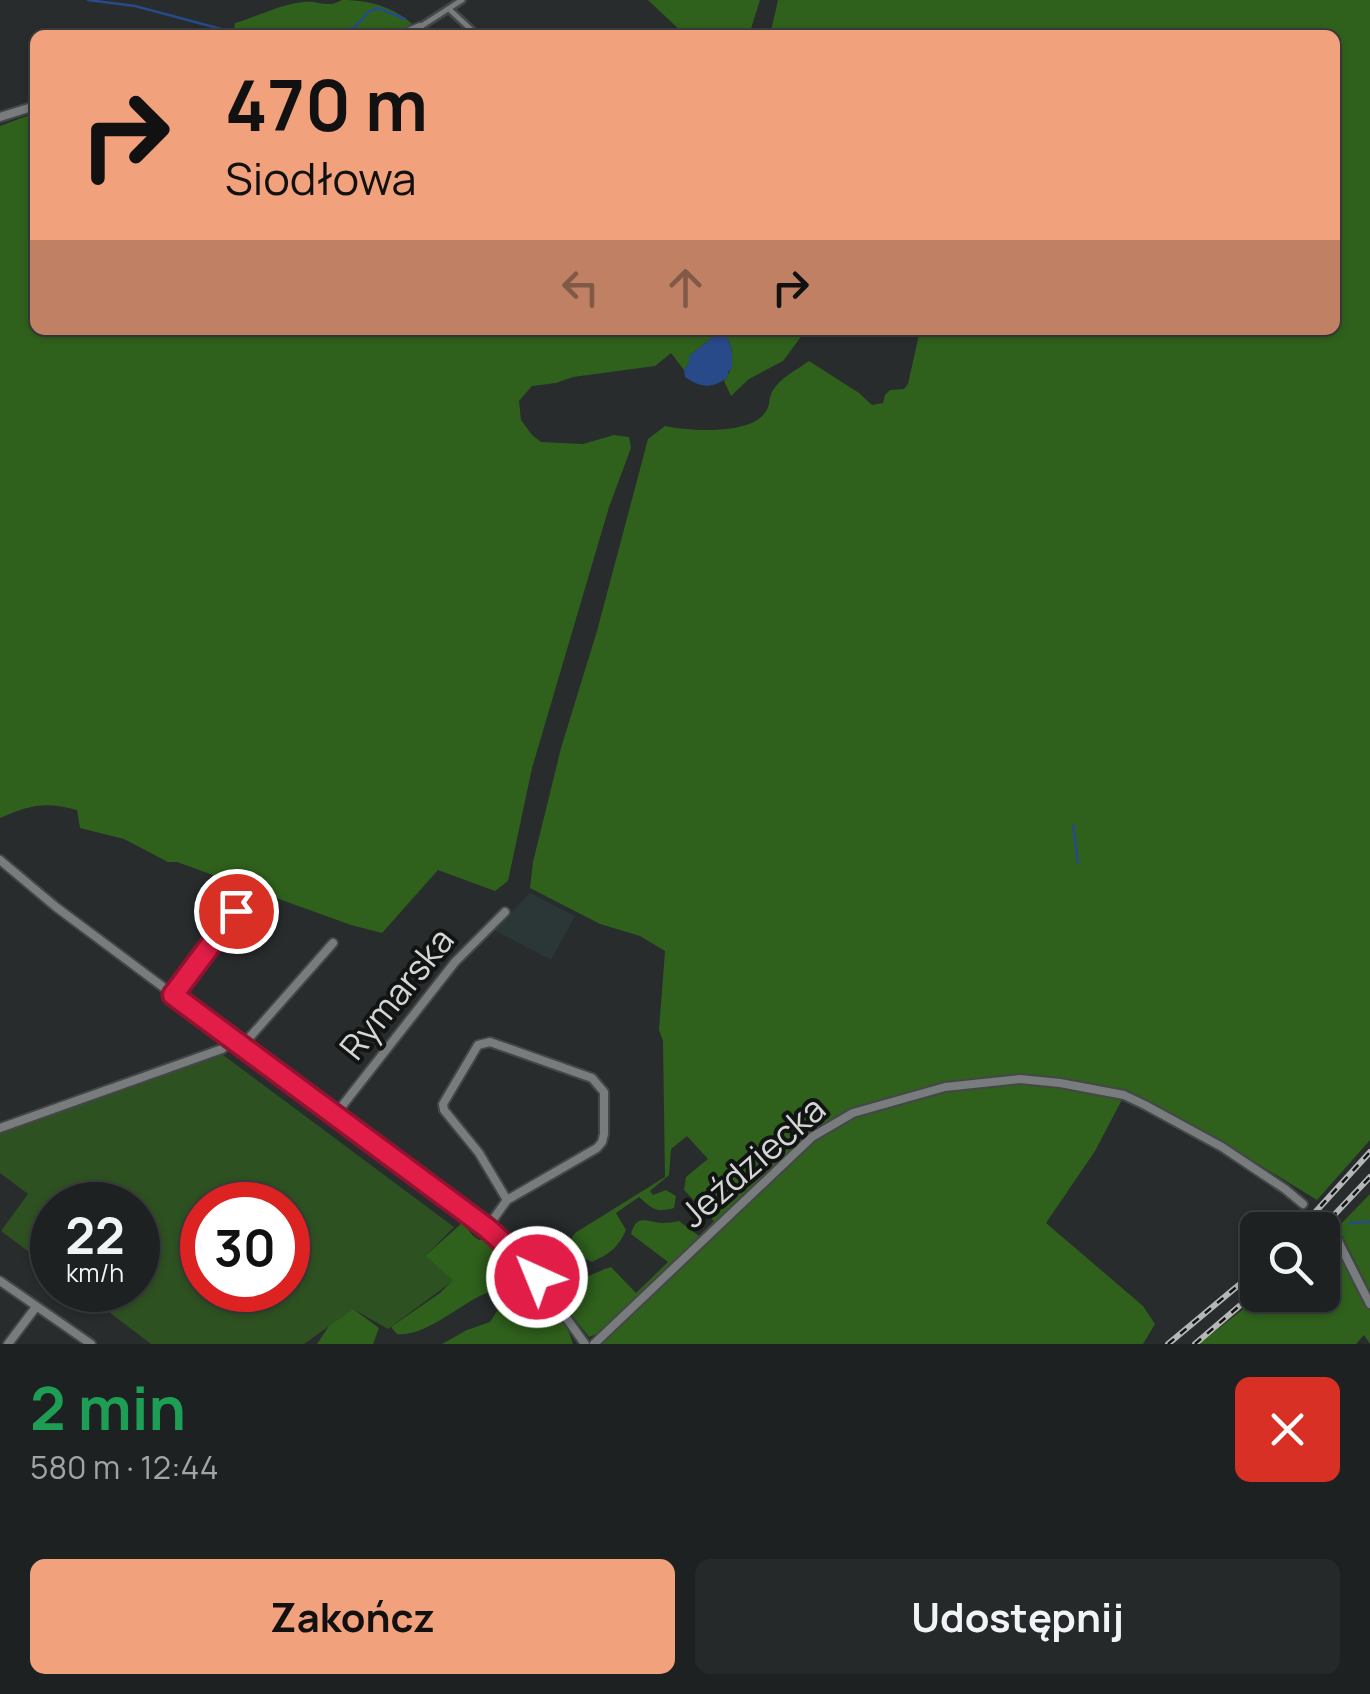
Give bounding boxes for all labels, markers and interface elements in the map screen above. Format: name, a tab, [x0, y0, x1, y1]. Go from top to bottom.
text: 470 m	[225, 56, 428, 152]
icon: right	[60, 70, 190, 200]
text: Siodłowa	[225, 147, 416, 209]
icon: left	[553, 260, 608, 315]
icon: ahead	[658, 260, 713, 315]
icon: right	[763, 260, 818, 315]
pin	[194, 869, 279, 954]
icon: arrive	[209, 884, 264, 939]
street label: Rymarska	[328, 917, 464, 1069]
street label: Jeździecka	[669, 1085, 835, 1238]
speed limit sign: 30	[180, 1182, 310, 1312]
text: 22	[65, 1201, 125, 1269]
map controls	[1240, 1212, 1340, 1312]
button: search	[1240, 1212, 1340, 1312]
position arrow	[485, 1225, 589, 1329]
text: km/h	[66, 1255, 124, 1290]
text: 2 min	[30, 1366, 186, 1448]
button: close	[1235, 1377, 1340, 1482]
text: 580 m · 12:44	[30, 1445, 219, 1489]
button: Zakończ	[30, 1559, 675, 1674]
button: Udostępnij	[695, 1559, 1340, 1674]

